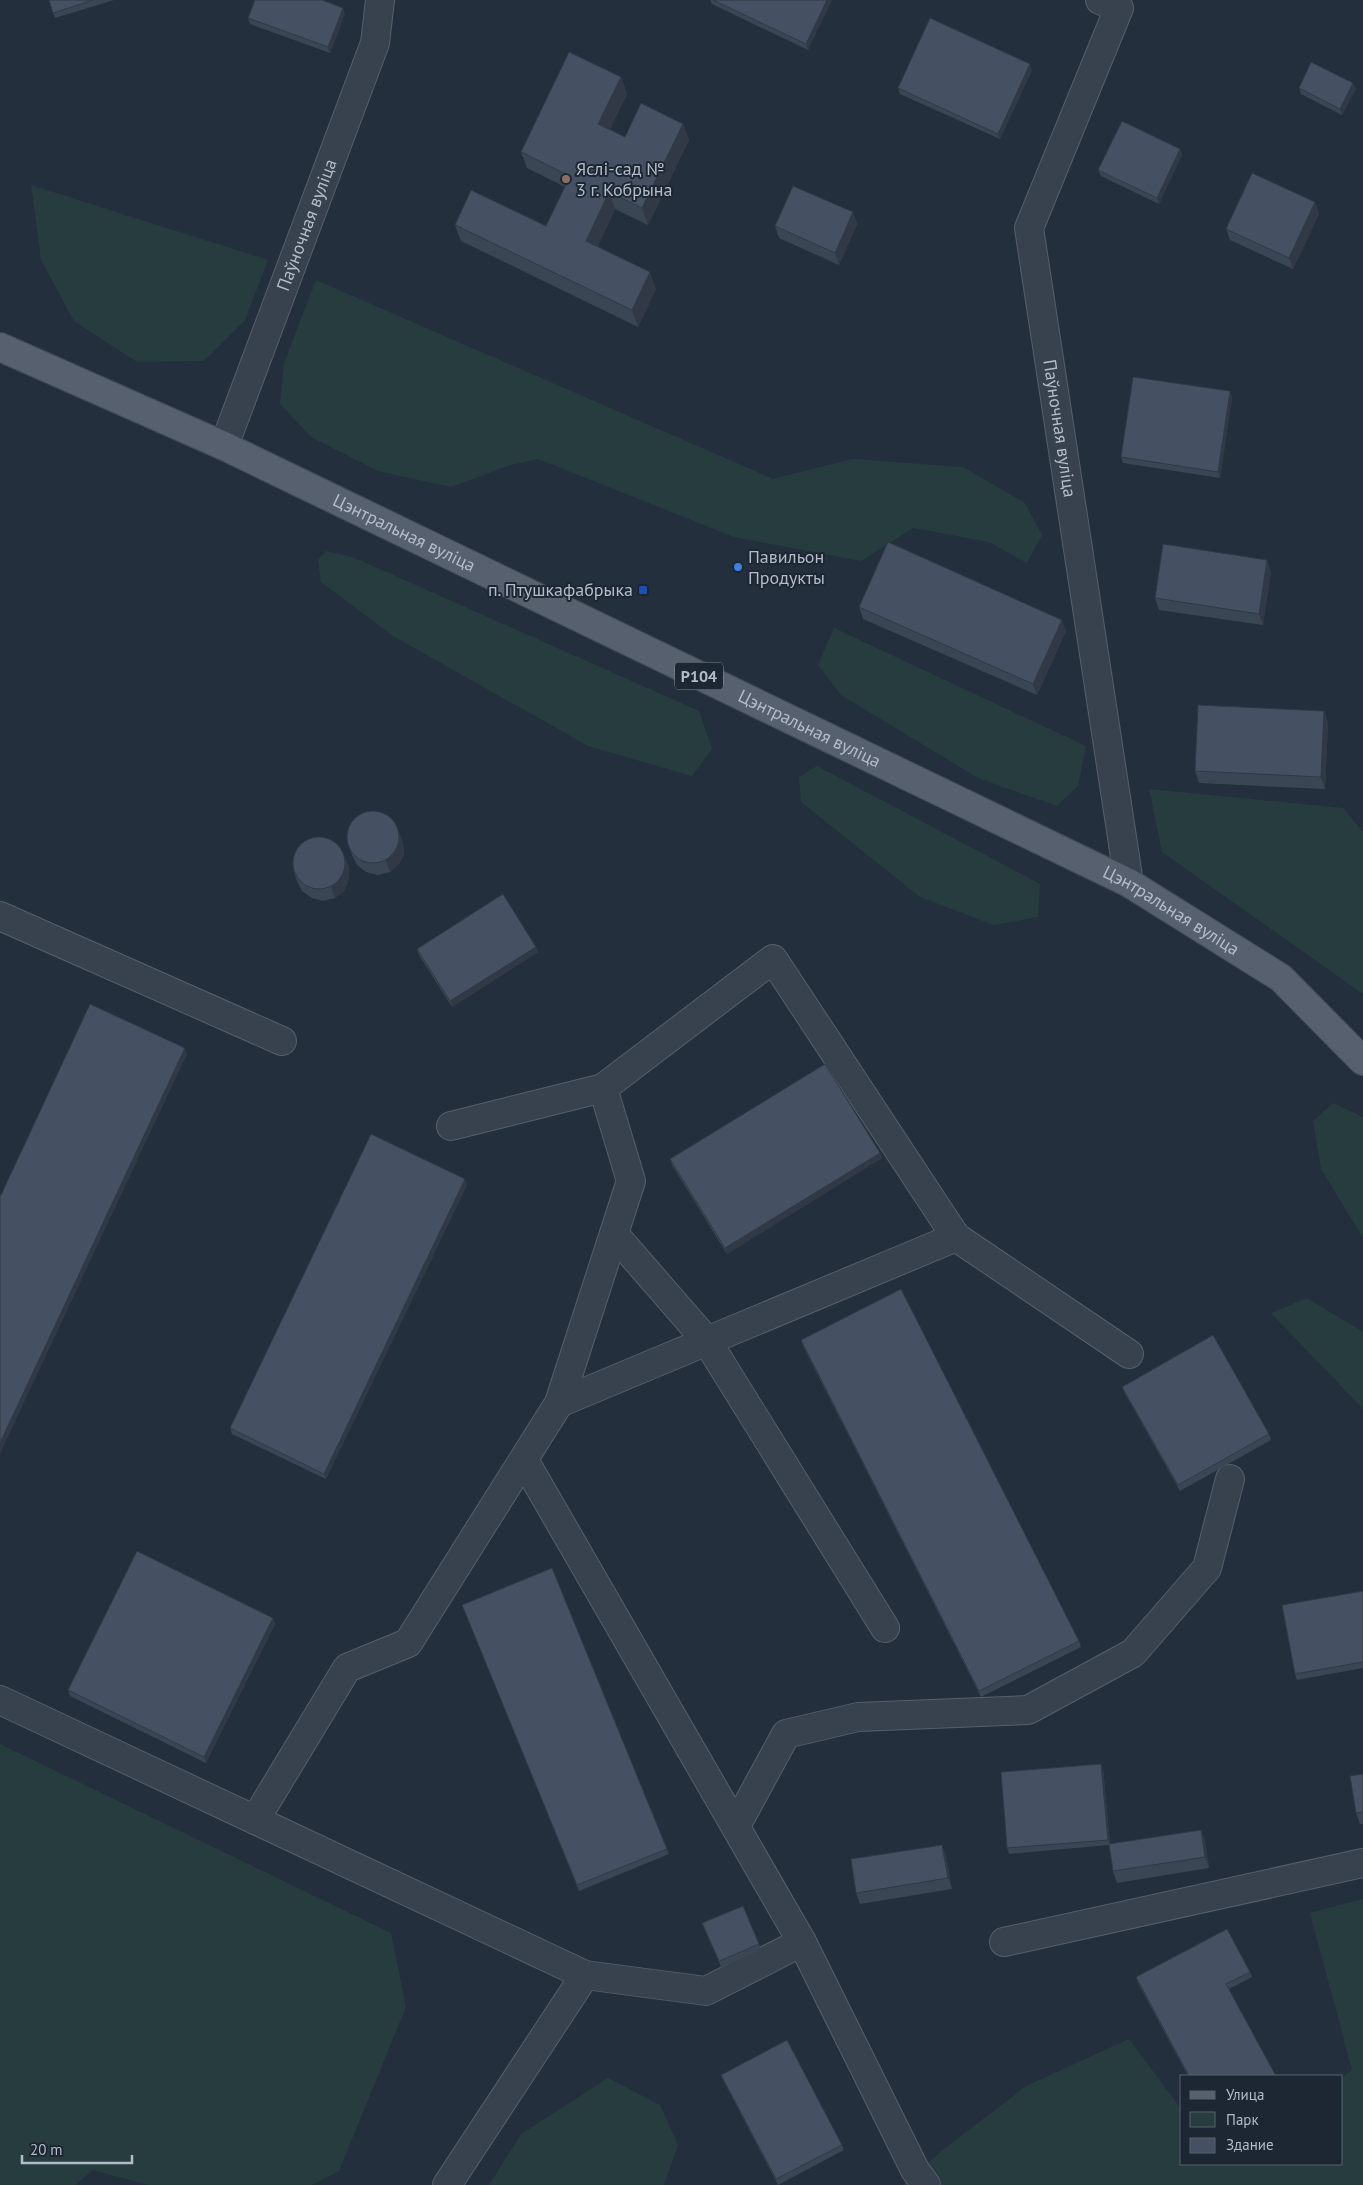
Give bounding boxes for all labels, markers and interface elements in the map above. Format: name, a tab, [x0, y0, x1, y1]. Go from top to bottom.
street label: Паўночная вуліца	[271, 156, 342, 294]
place label: Яслі-сад № 3 г. Кобрына	[576, 157, 672, 201]
marker: Яслі-сад № 3 г. Кобрына	[560, 173, 572, 185]
street label: Паўночная вуліца	[1038, 358, 1082, 499]
street label: Цэнтральная вуліца	[329, 488, 479, 577]
place label: Павильон Продукты	[748, 545, 825, 589]
marker: Павильон Продукты	[732, 561, 744, 573]
place label: п. Птушкафабрыка	[488, 578, 633, 601]
marker: п. Птушкафабрыка	[637, 584, 649, 596]
road number: Р104	[675, 662, 723, 689]
street label: Цэнтральная вуліца	[735, 684, 885, 772]
street label: Цэнтральная вуліца	[1099, 860, 1244, 960]
legend	[1180, 2075, 1343, 2165]
text: Улица	[1226, 2085, 1264, 2104]
text: Парк	[1226, 2110, 1259, 2129]
scale bar	[22, 2132, 132, 2164]
text: Здание	[1226, 2135, 1274, 2154]
text: 20 m	[30, 2140, 63, 2159]

